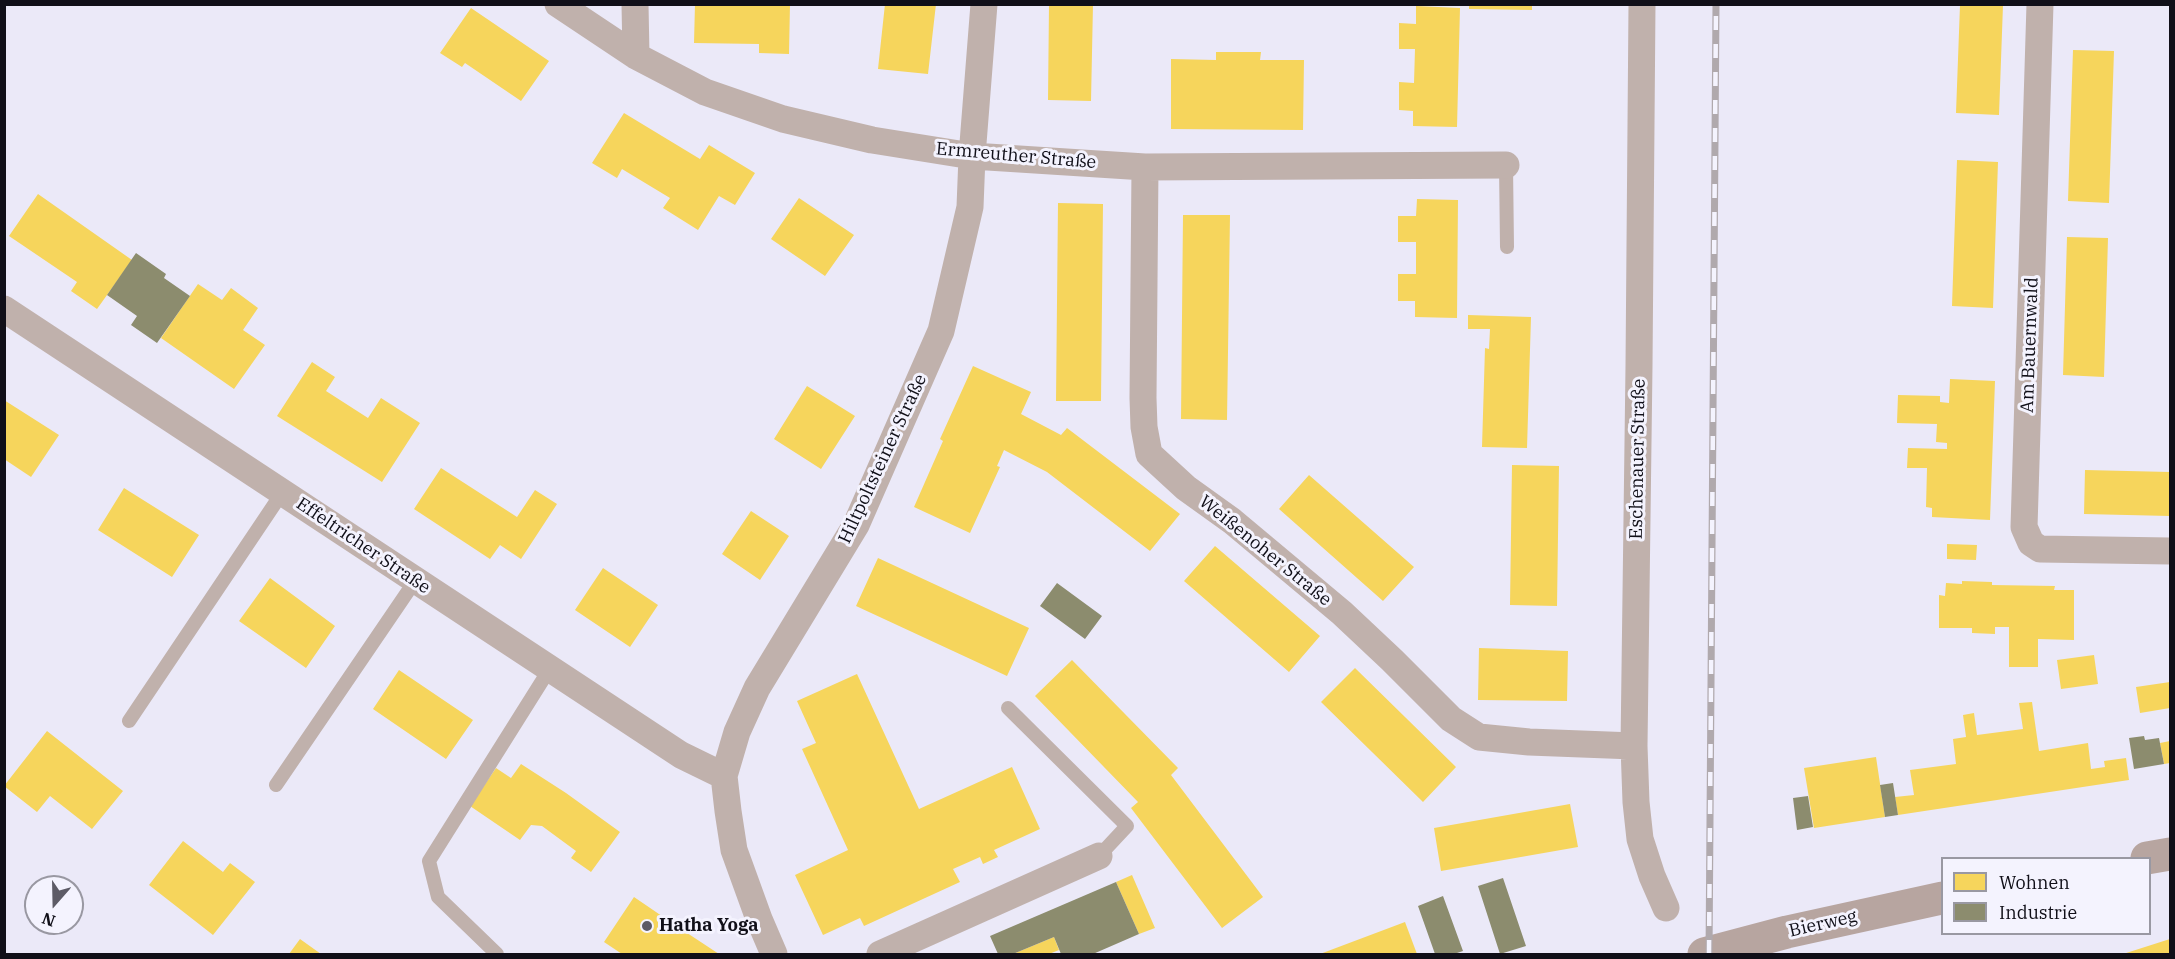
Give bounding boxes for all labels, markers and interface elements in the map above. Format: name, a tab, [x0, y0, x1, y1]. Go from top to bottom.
street label: Ermreuther Straße	[935, 138, 1097, 174]
street label: Am Bauernwald	[2017, 277, 2043, 413]
street label: Hiltpoltsteiner Straße	[834, 371, 932, 547]
street label: Eschenauer Straße	[1626, 379, 1650, 539]
street label: Weißenoher Straße	[1195, 491, 1335, 611]
street label: Effeltricher Straße	[292, 493, 434, 599]
legend	[1941, 857, 2151, 935]
text: Wohnen	[1999, 871, 2070, 894]
north arrow	[24, 875, 84, 935]
text: Industrie	[1999, 901, 2077, 924]
street label: Bierweg	[1787, 906, 1859, 942]
text: N	[39, 908, 58, 932]
place label: Hatha Yoga	[659, 915, 759, 937]
marker: Hatha Yoga	[640, 919, 654, 933]

